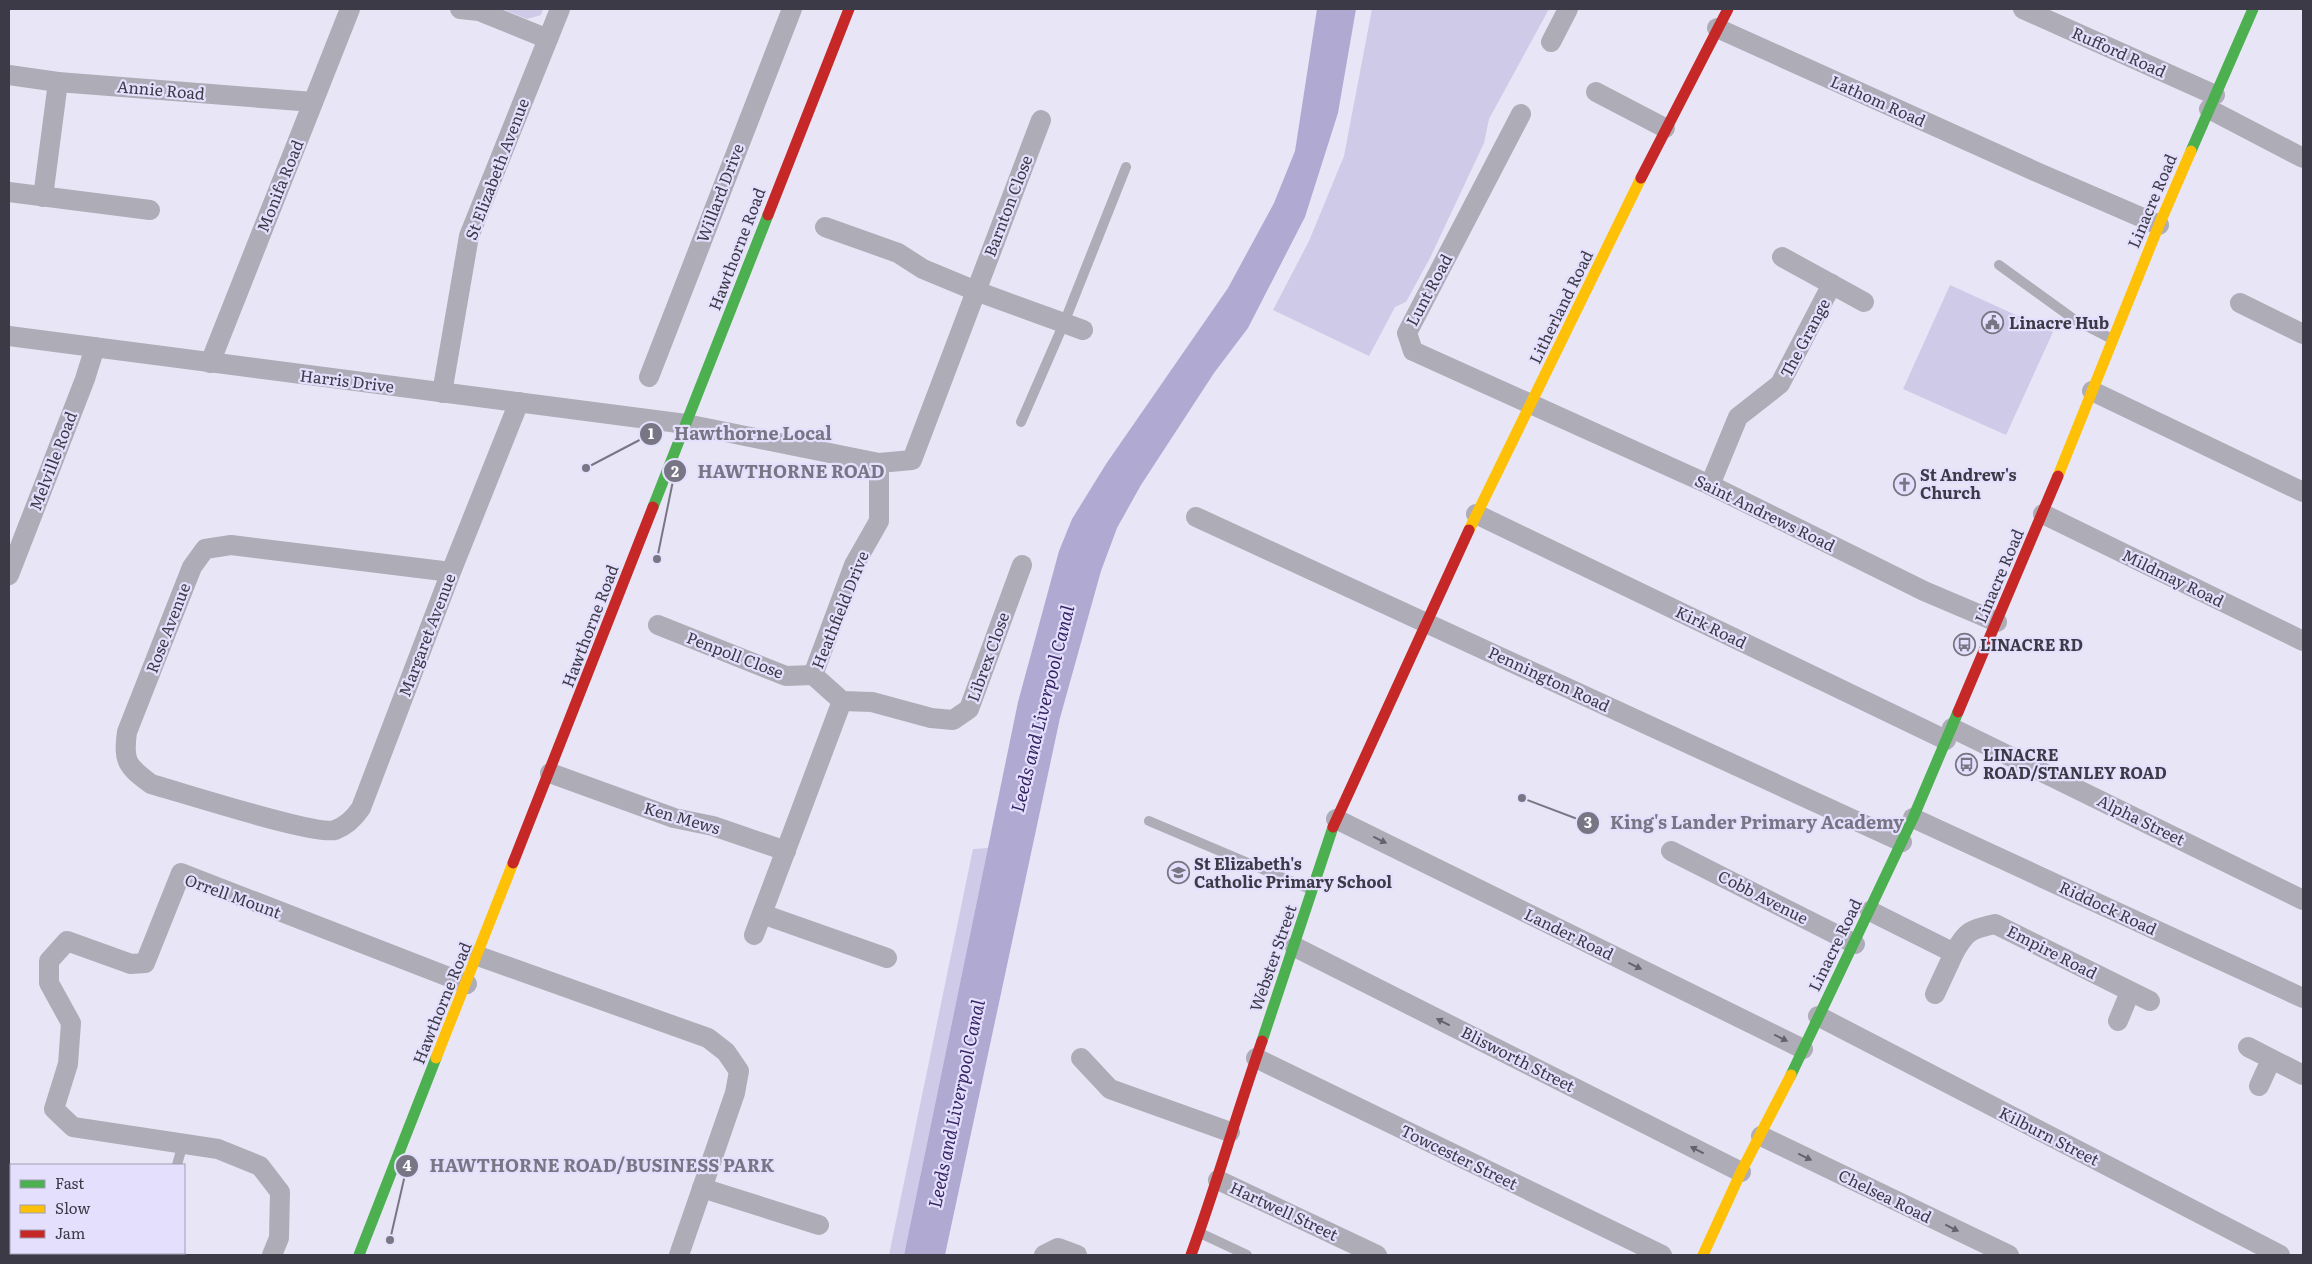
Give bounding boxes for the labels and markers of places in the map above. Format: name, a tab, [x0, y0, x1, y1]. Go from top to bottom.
place label: Linacre Hub	[2009, 310, 2109, 334]
public building icon: Linacre Hub	[1981, 311, 2005, 335]
callout: Hawthorne Local	[639, 418, 842, 451]
callout: HAWTHORNE ROAD	[663, 455, 895, 488]
place label: St Andrew's Church	[1920, 462, 2017, 504]
church icon: St Andrew's Church	[1892, 472, 1916, 496]
place label: LINACRE RD	[1980, 632, 2083, 656]
bus stop icon: LINACRE RD	[1952, 633, 1976, 657]
place label: LINACRE ROAD/STANLEY ROAD	[1983, 742, 2167, 784]
bus stop icon: LINACRE ROAD/STANLEY ROAD	[1955, 752, 1979, 776]
callout: King's Lander Primary Academy	[1575, 806, 1914, 839]
place label: St Elizabeth's Catholic Primary School	[1194, 851, 1392, 893]
school or university icon: St Elizabeth's Catholic Primary School	[1166, 861, 1190, 885]
callout: HAWTHORNE ROAD/BUSINESS PARK	[394, 1150, 784, 1183]

